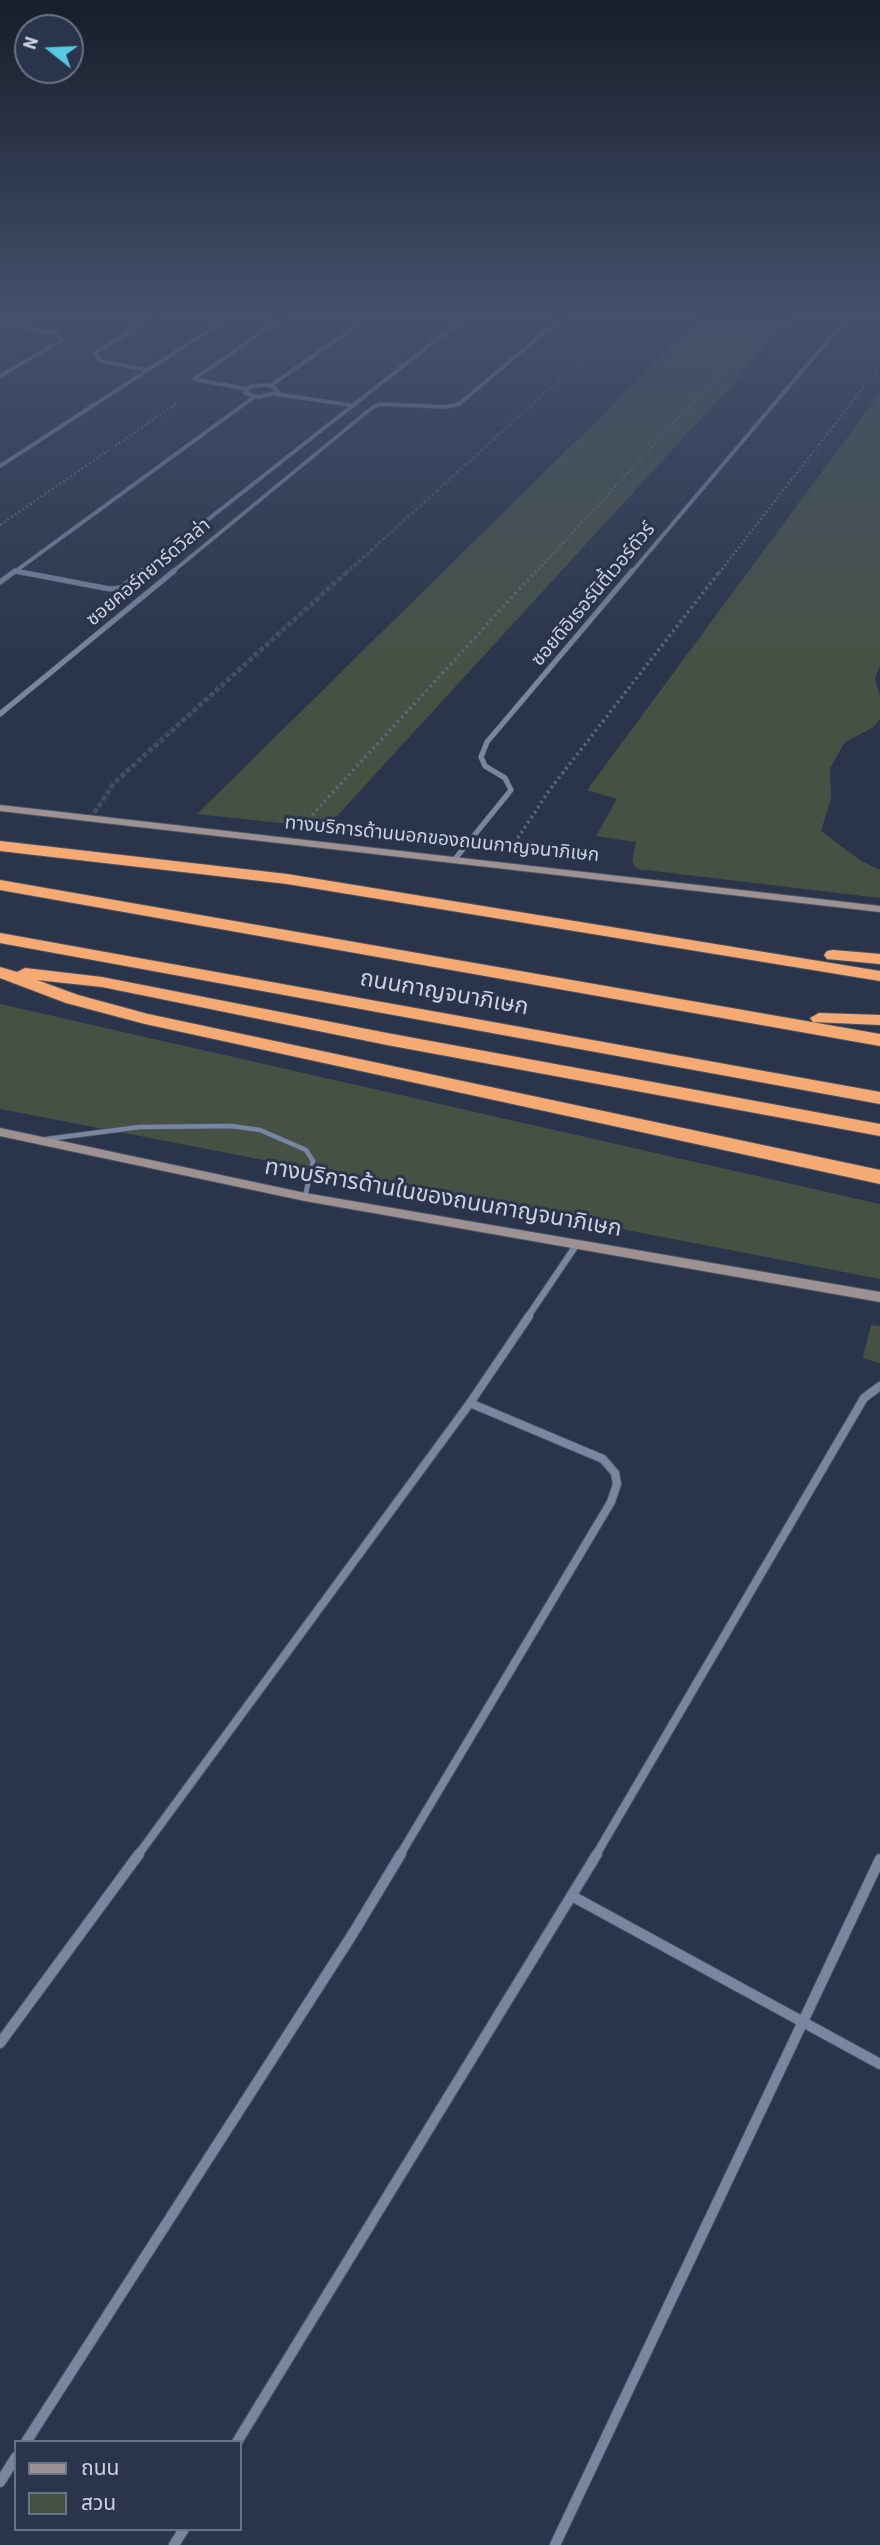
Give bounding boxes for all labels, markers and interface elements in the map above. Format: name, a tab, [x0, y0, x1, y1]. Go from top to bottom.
north arrow	[14, 14, 84, 84]
text: N	[18, 34, 43, 52]
street label: ซอยคอร์ทยาร์ดวิลล่า	[82, 514, 216, 632]
street label: ซอยดิอิเธอร์นิตี้เวอร์ดัวร์	[527, 519, 661, 671]
street label: ทางบริการด้านนอกของถนนกาญจนาภิเษก	[284, 812, 600, 868]
street label: ถนนกาญจนาภิเษก	[358, 966, 530, 1022]
street label: ทางบริการด้านในของถนนกาญจนาภิเษก	[262, 1154, 624, 1244]
legend	[14, 2440, 242, 2531]
text: ถนน	[81, 2456, 119, 2480]
text: สวน	[81, 2491, 116, 2515]

